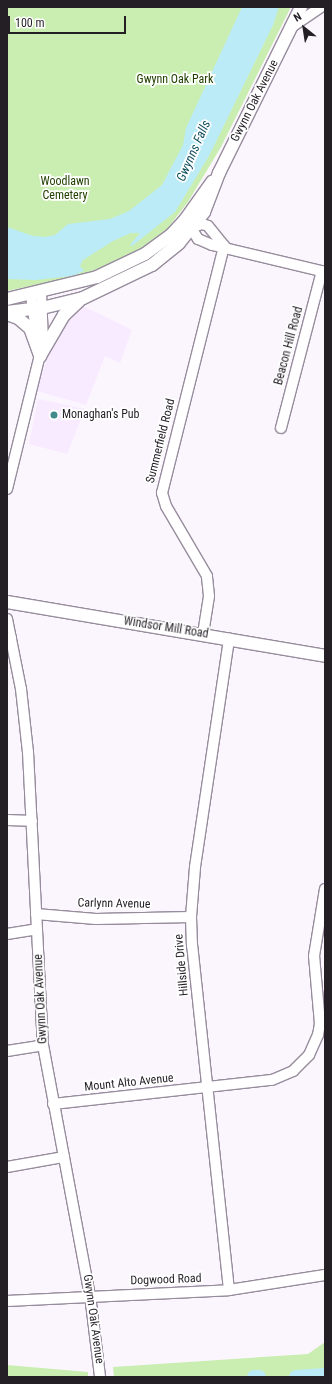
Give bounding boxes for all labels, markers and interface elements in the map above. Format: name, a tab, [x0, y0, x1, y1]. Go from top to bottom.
scale bar	[10, 8, 128, 34]
north arrow	[284, 8, 324, 48]
text: N	[292, 10, 304, 24]
text: 100 m	[15, 16, 45, 30]
street label: Gwynn Oak Avenue	[228, 58, 282, 144]
park label: Gwynn Oak Park	[137, 73, 213, 87]
water label: Gwynns Falls	[174, 118, 214, 184]
park label: Woodlawn Cemetery	[40, 175, 90, 203]
street label: Beacon Hill Road	[272, 305, 306, 387]
street label: Summerfield Road	[144, 397, 178, 485]
place label: Monaghan's Pub	[62, 408, 140, 422]
marker: Monaghan's Pub	[49, 410, 59, 420]
street label: Windsor Mill Road	[123, 614, 209, 642]
street label: Carlynn Avenue	[77, 896, 151, 912]
street label: Hillside Drive	[172, 933, 192, 997]
street label: Gwynn Oak Avenue	[31, 954, 51, 1044]
street label: Mount Alto Avenue	[84, 1071, 174, 1095]
street label: Dogwood Road	[130, 1272, 202, 1288]
street label: Gwynn Oak Avenue	[80, 1273, 106, 1365]

